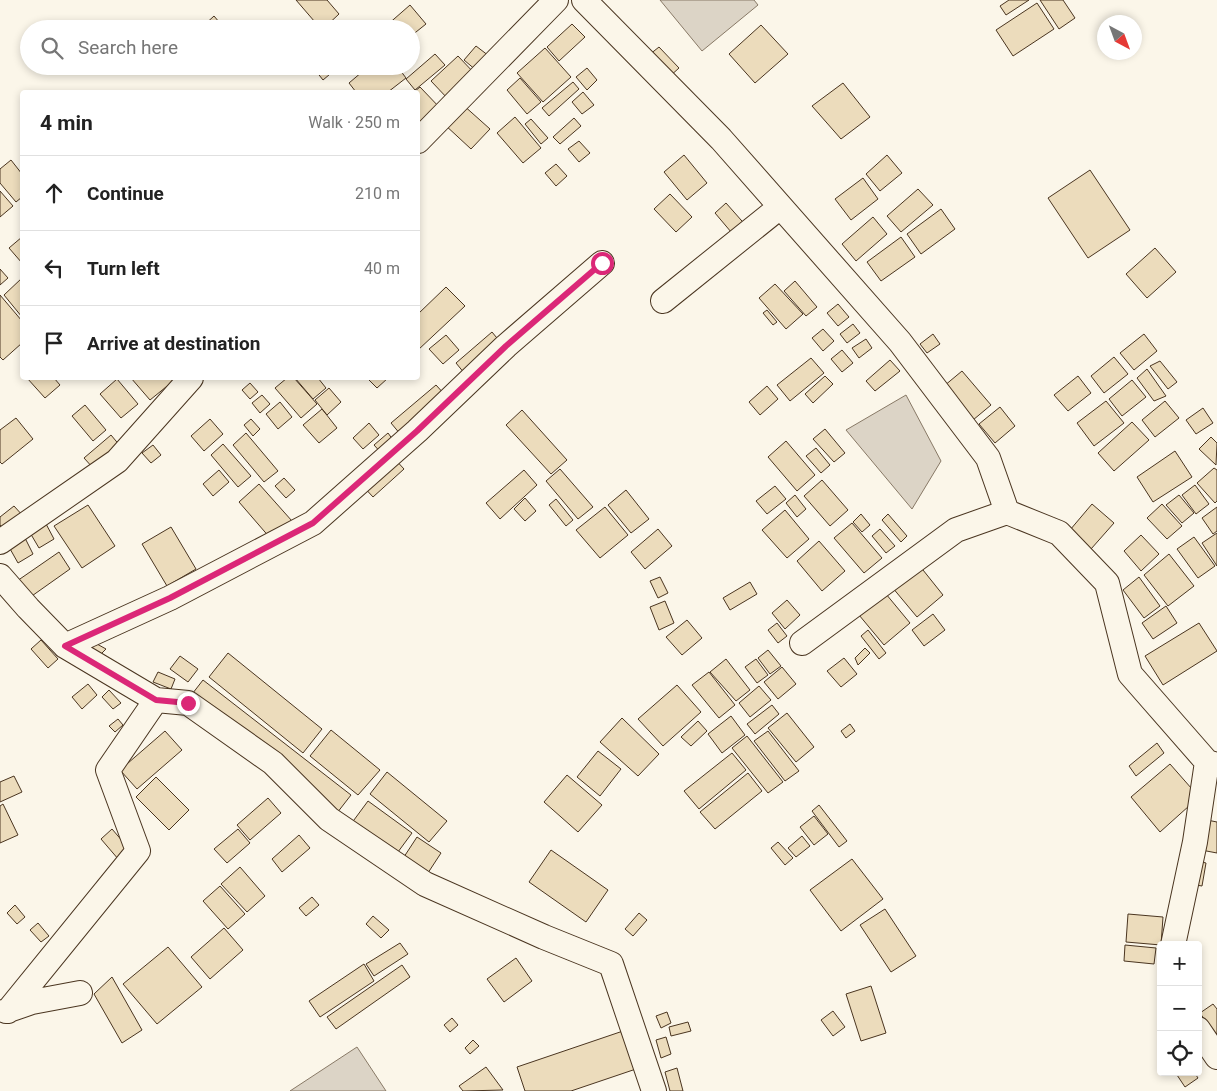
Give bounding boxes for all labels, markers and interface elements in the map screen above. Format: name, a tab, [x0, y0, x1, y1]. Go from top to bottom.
north arrow	[1097, 15, 1142, 60]
search box	[20, 20, 420, 75]
icon: search	[38, 34, 66, 62]
text: Search here	[78, 36, 178, 59]
text: 4 min	[40, 111, 93, 135]
text: Walk · 250 m	[308, 113, 400, 132]
icon: ahead	[40, 179, 68, 207]
text: Continue	[87, 182, 164, 205]
text: 210 m	[355, 184, 400, 203]
route start	[591, 252, 614, 275]
icon: left	[40, 254, 68, 282]
text: Turn left	[87, 257, 160, 280]
text: 40 m	[364, 259, 400, 278]
icon: arrive	[40, 329, 68, 357]
text: Arrive at destination	[87, 332, 260, 355]
route end	[177, 692, 200, 715]
map controls	[1157, 941, 1202, 1076]
button: +	[1157, 941, 1202, 986]
button: −	[1157, 986, 1202, 1031]
button: locate	[1157, 1031, 1202, 1076]

